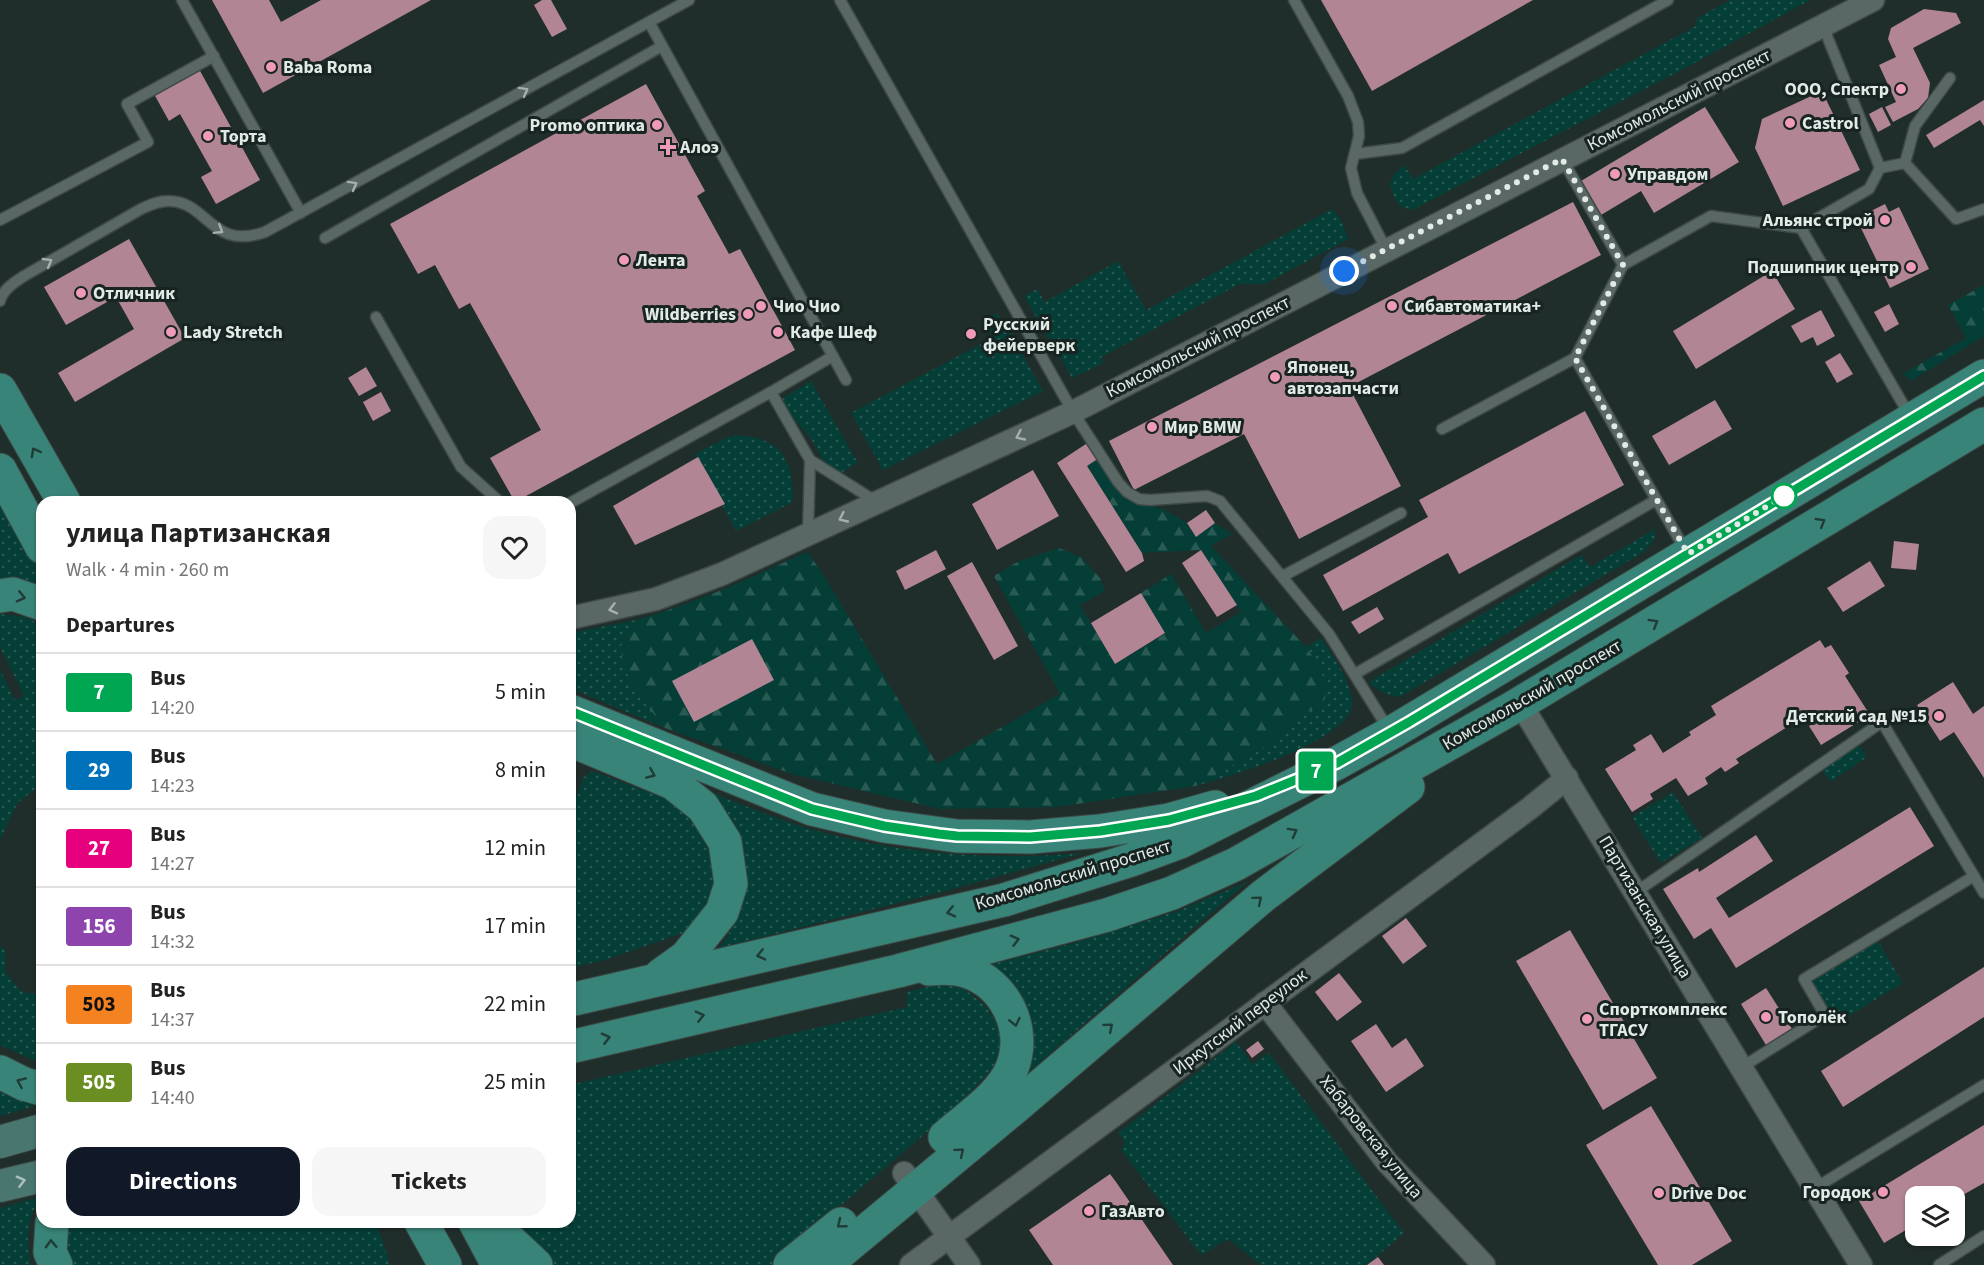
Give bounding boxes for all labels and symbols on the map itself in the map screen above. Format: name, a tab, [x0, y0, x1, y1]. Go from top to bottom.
street label: Комсомольский проспект	[1583, 43, 1775, 157]
place label: Baba Roma	[283, 55, 372, 80]
marker: Baba Roma	[264, 60, 278, 74]
place label: ООО, Спектр	[1784, 77, 1889, 102]
marker: ООО, Спектр	[1894, 82, 1908, 96]
one-way arrow	[517, 87, 528, 98]
place label: Castrol	[1802, 111, 1859, 136]
place label: Promo оптика	[529, 113, 645, 138]
marker: Castrol	[1783, 116, 1797, 130]
marker: Promo оптика	[650, 118, 664, 132]
place label: Торта	[220, 124, 266, 149]
marker: Торта	[201, 129, 215, 143]
place label: Алоэ	[679, 135, 719, 160]
marker: Алоэ	[661, 140, 675, 154]
place label: Управдом	[1627, 162, 1708, 187]
marker: Управдом	[1608, 167, 1622, 181]
one-way arrow	[346, 181, 357, 192]
place label: Альянс строй	[1762, 208, 1873, 233]
marker: Альянс строй	[1878, 213, 1892, 227]
one-way arrow	[213, 222, 223, 234]
place label: Лента	[635, 248, 686, 273]
marker: Лента	[617, 253, 631, 267]
place label: Подшипник центр	[1747, 255, 1899, 280]
your location	[1329, 256, 1359, 286]
one-way arrow	[42, 258, 52, 269]
marker: Подшипник центр	[1904, 260, 1918, 274]
place label: Отличник	[93, 281, 175, 306]
marker: Отличник	[74, 286, 88, 300]
street label: Комсомольский проспект	[1102, 290, 1294, 404]
place label: Чио Чио	[773, 294, 840, 319]
place label: Сибавтоматика+	[1404, 294, 1541, 319]
marker: Чио Чио	[754, 299, 768, 313]
marker: Сибавтоматика+	[1385, 299, 1399, 313]
place label: Wildberries	[645, 302, 736, 327]
marker: Wildberries	[741, 307, 755, 321]
place label: Русский фейерверк	[983, 312, 1076, 358]
place label: Lady Stretch	[183, 320, 283, 345]
place label: Кафе Шеф	[790, 320, 877, 345]
marker: Lady Stretch	[164, 325, 178, 339]
marker: Кафе Шеф	[771, 325, 785, 339]
marker: Русский фейерверк	[964, 327, 978, 341]
place label: Японец, автозапчасти	[1287, 355, 1399, 401]
marker: Японец, автозапчасти	[1268, 370, 1282, 384]
place label: Мир BMW	[1164, 415, 1242, 440]
marker: Мир BMW	[1145, 420, 1159, 434]
one-way arrow	[1016, 429, 1027, 441]
one-way arrow	[31, 447, 42, 458]
unlabelled marker	[1771, 483, 1797, 509]
one-way arrow	[839, 511, 850, 523]
one-way arrow	[1815, 518, 1825, 530]
one-way arrow	[16, 590, 26, 603]
one-way arrow	[608, 602, 618, 615]
one-way arrow	[1648, 618, 1658, 630]
street label: Комсомольский проспект	[1438, 633, 1626, 757]
place label: Детский сад №15	[1786, 704, 1927, 729]
marker: Детский сад №15	[1932, 709, 1946, 723]
line badge: 7	[1296, 752, 1336, 790]
one-way arrow	[644, 767, 655, 779]
one-way arrow	[1287, 827, 1297, 839]
street label: Партизанская улица	[1592, 831, 1698, 983]
street label: Комсомольский проспект	[972, 833, 1174, 917]
one-way arrow	[1251, 897, 1262, 908]
one-way arrow	[946, 904, 956, 917]
one-way arrow	[1009, 935, 1020, 947]
one-way arrow	[756, 948, 766, 961]
street label: Иркутский переулок	[1168, 963, 1312, 1081]
place label: Спорткомплекс ТГАСУ	[1599, 997, 1728, 1043]
place label: Тополёк	[1778, 1005, 1847, 1030]
marker: Тополёк	[1759, 1010, 1773, 1024]
one-way arrow	[694, 1011, 704, 1024]
marker: Спорткомплекс ТГАСУ	[1580, 1012, 1594, 1026]
one-way arrow	[1007, 1017, 1020, 1027]
one-way arrow	[1102, 1023, 1113, 1034]
one-way arrow	[601, 1033, 611, 1046]
street label: Хабаровская улица	[1314, 1070, 1428, 1204]
one-way arrow	[16, 1077, 27, 1089]
one-way arrow	[953, 1149, 964, 1160]
one-way arrow	[16, 1175, 26, 1188]
place label: Городок	[1803, 1180, 1871, 1205]
place label: Drive Doc	[1671, 1181, 1747, 1206]
marker: Городок	[1876, 1185, 1890, 1199]
marker: Drive Doc	[1652, 1186, 1666, 1200]
place label: ГазАвто	[1101, 1199, 1165, 1224]
marker: ГазАвто	[1082, 1204, 1096, 1218]
one-way arrow	[837, 1216, 848, 1227]
one-way arrow	[44, 1239, 57, 1248]

